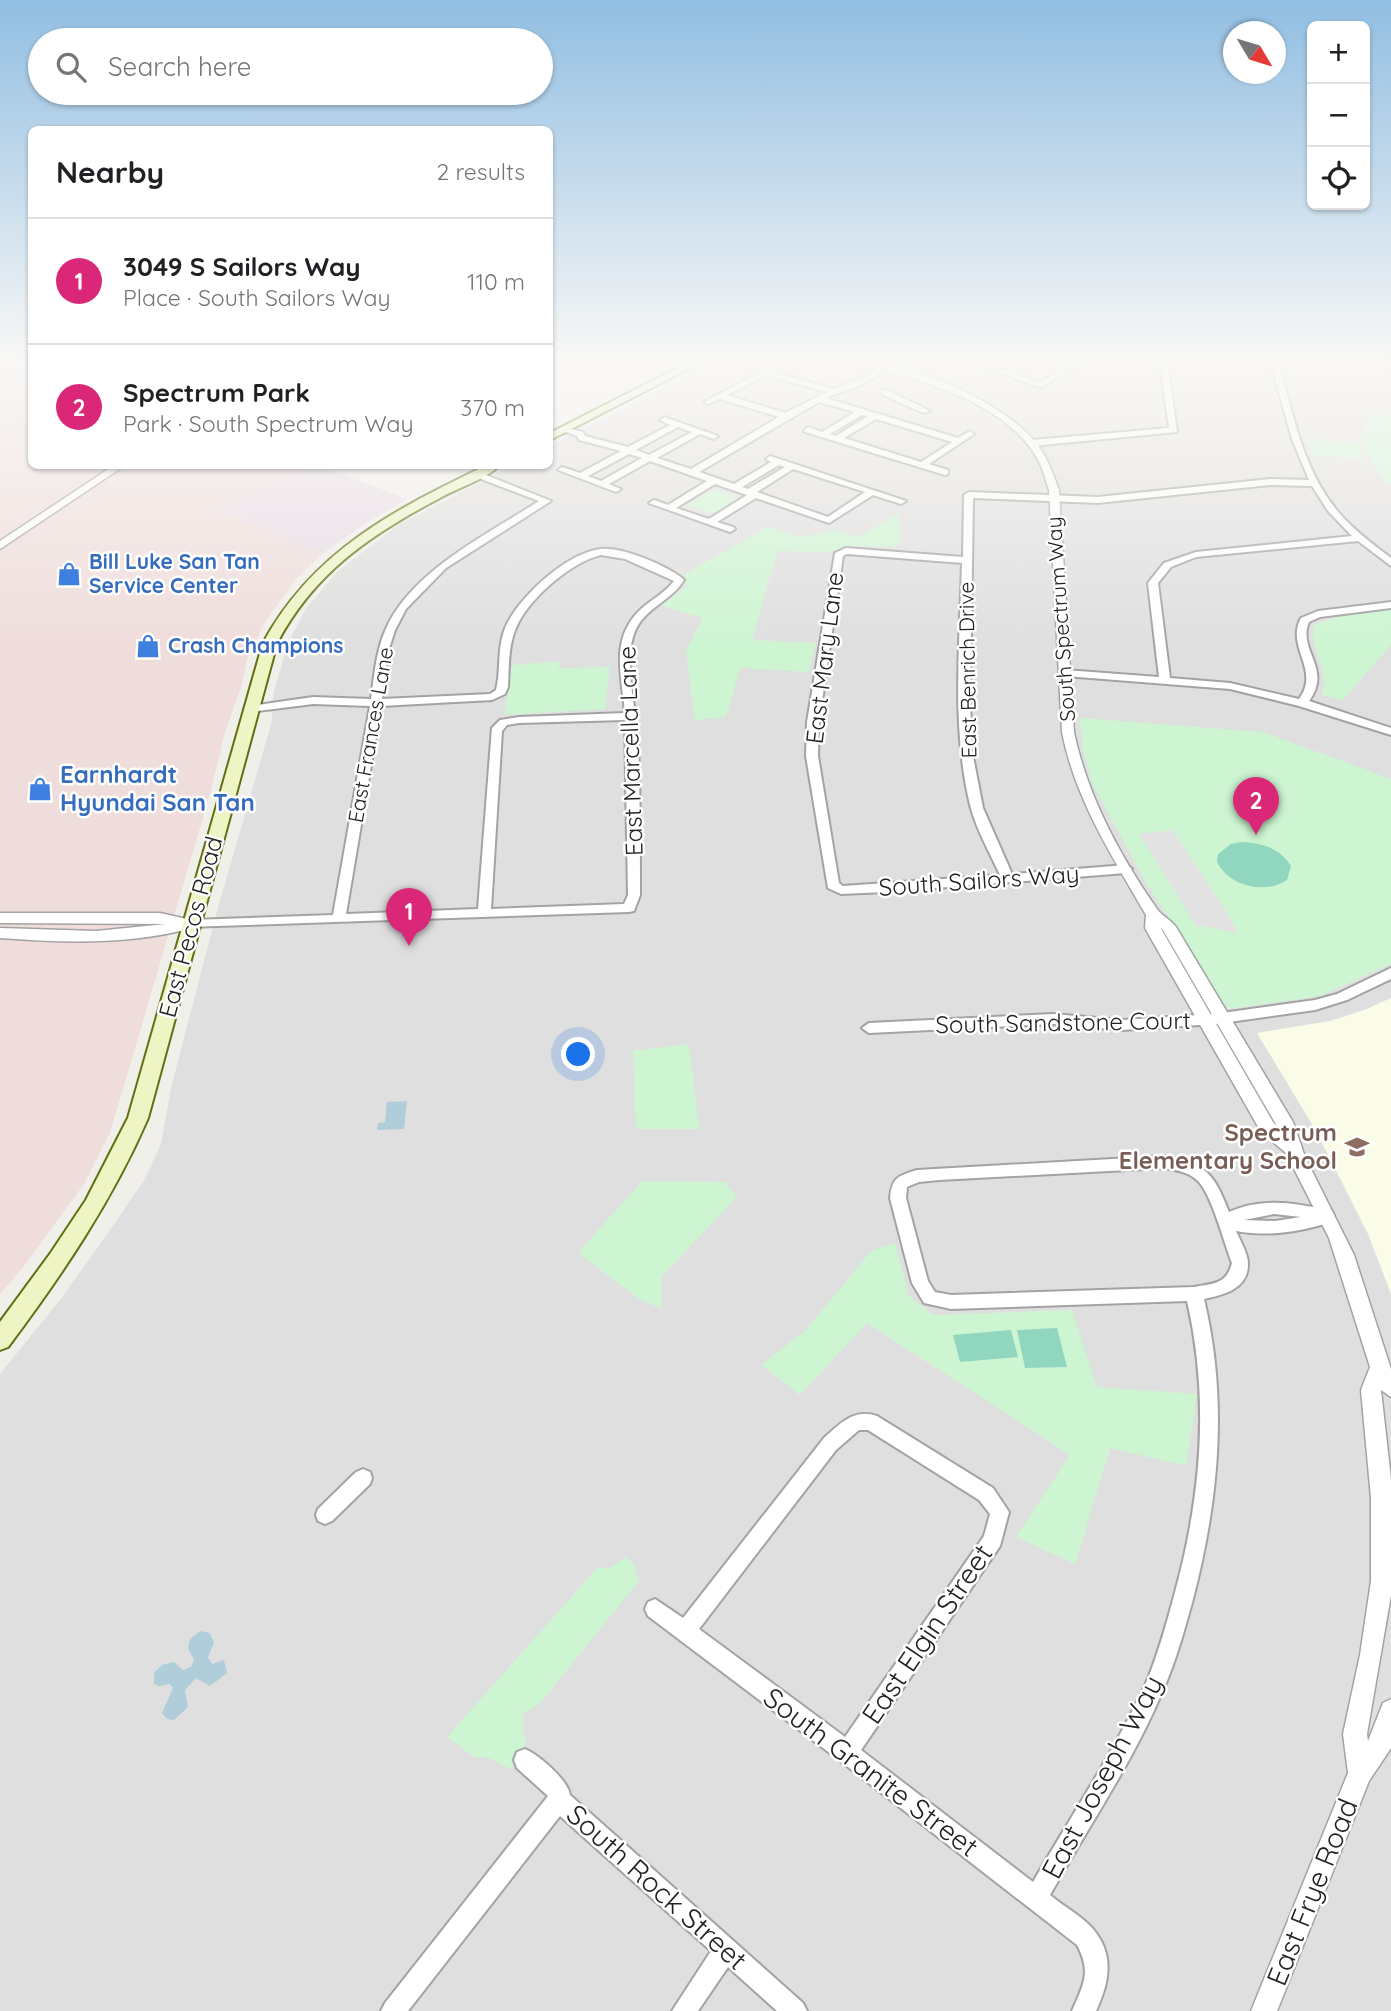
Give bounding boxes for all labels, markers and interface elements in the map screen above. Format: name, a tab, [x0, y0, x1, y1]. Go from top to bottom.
north arrow	[1223, 21, 1286, 84]
map controls	[1307, 21, 1370, 210]
button: +	[1307, 21, 1370, 84]
search box	[28, 28, 553, 105]
icon: search	[52, 48, 90, 86]
text: Search here	[108, 50, 252, 83]
button: −	[1307, 84, 1370, 147]
button: locate	[1307, 147, 1370, 210]
text: Nearby	[56, 153, 164, 191]
text: 2 results	[436, 157, 525, 186]
text: 3049 S Sailors Way	[123, 250, 360, 283]
text: 1	[75, 267, 83, 296]
text: 110 m	[467, 267, 525, 296]
text: Place · South Sailors Way	[123, 283, 391, 312]
text: Spectrum Park	[123, 376, 310, 409]
text: 2	[72, 393, 86, 422]
text: 370 m	[460, 393, 525, 422]
text: Park · South Spectrum Way	[123, 409, 414, 438]
street label: South Spectrum Way	[1040, 516, 1080, 722]
place label: Bill Luke San Tan Service Center	[89, 548, 260, 598]
shop icon: Bill Luke San Tan Service Center	[55, 560, 83, 588]
street label: East Mary Lane	[799, 570, 849, 745]
street label: East Benrich Drive	[952, 581, 982, 759]
shop icon: Crash Champions	[134, 632, 162, 660]
place label: Crash Champions	[168, 632, 343, 658]
street label: East Frances Lane	[342, 645, 398, 825]
street label: East Marcella Lane	[611, 646, 649, 857]
place label: Earnhardt Hyundai San Tan	[60, 759, 255, 817]
shop icon: Earnhardt Hyundai San Tan	[26, 775, 54, 803]
pin: 2	[1233, 777, 1279, 835]
street label: East Pecos Road	[151, 833, 229, 1020]
street label: South Sailors Way	[878, 858, 1080, 902]
pin: 1	[386, 888, 432, 946]
street label: South Sandstone Court	[935, 1005, 1191, 1039]
your location	[561, 1037, 595, 1071]
place label: Spectrum Elementary School	[1119, 1117, 1337, 1175]
school or university icon: Spectrum Elementary School	[1343, 1133, 1371, 1161]
street label: East Elgin Street	[854, 1537, 1000, 1730]
street label: East Joseph Way	[1033, 1669, 1170, 1884]
street label: South Granite Street	[757, 1679, 986, 1864]
street label: East Frye Road	[1258, 1793, 1365, 1990]
street label: South Rock Street	[560, 1796, 755, 1977]

